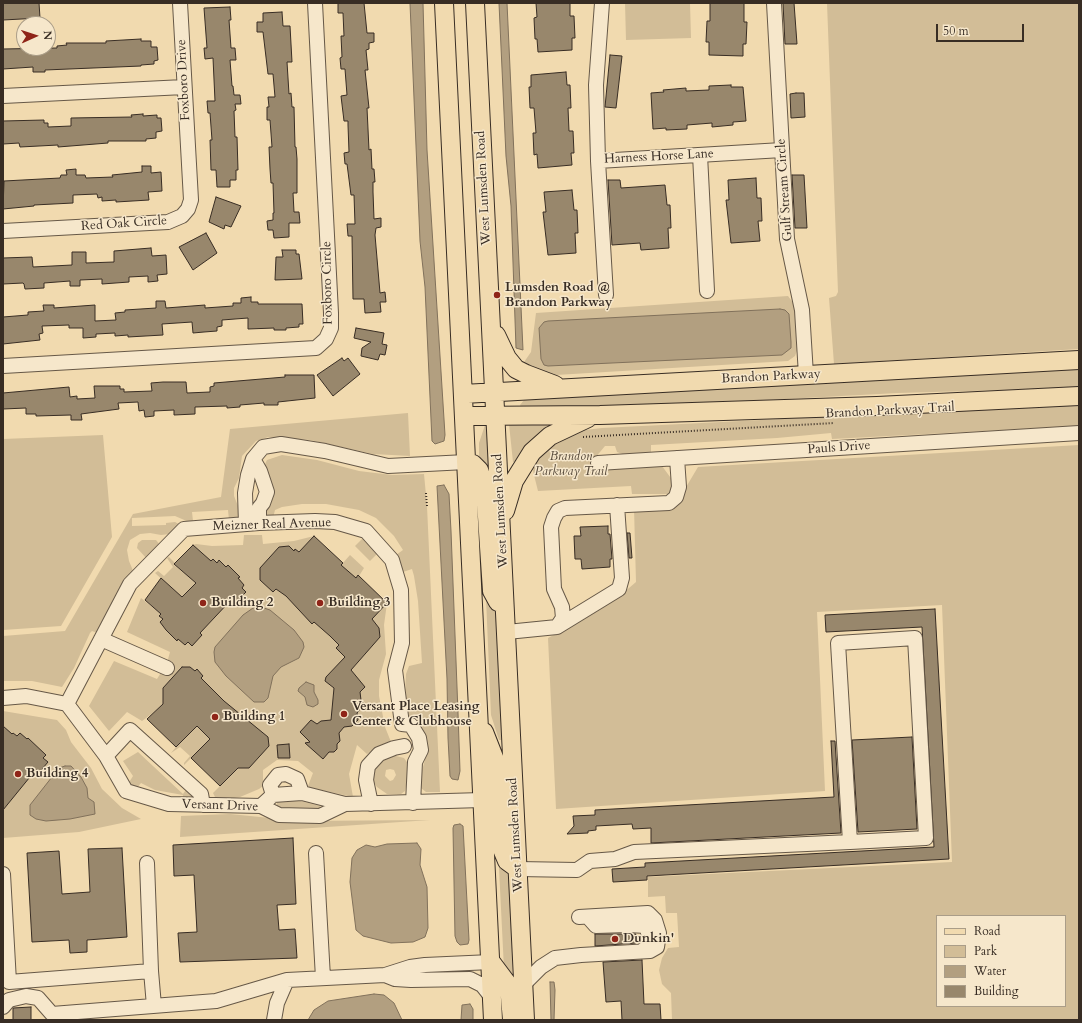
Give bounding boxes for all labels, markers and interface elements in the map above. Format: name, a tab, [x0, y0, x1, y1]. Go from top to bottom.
north arrow	[16, 16, 56, 56]
scale bar	[938, 16, 1026, 42]
text: 50 m	[943, 23, 969, 39]
text: N	[40, 30, 55, 41]
street label: Foxboro Drive	[174, 39, 194, 121]
street label: West Lumsden Road	[473, 130, 495, 246]
street label: Gulf Stream Circle	[774, 138, 796, 242]
street label: Harness Horse Lane	[604, 146, 714, 168]
street label: Red Oak Circle	[81, 213, 167, 235]
street label: Foxboro Circle	[319, 241, 337, 325]
place label: Lumsden Road @ Brandon Parkway	[505, 280, 612, 311]
marker: Lumsden Road @ Brandon Parkway	[492, 290, 502, 300]
street label: Brandon Parkway	[721, 367, 821, 387]
street label: Brandon Parkway Trail	[825, 400, 955, 422]
street label: Pauls Drive	[807, 438, 871, 458]
park label: Brandon Parkway Trail	[534, 449, 608, 480]
street label: West Lumsden Road	[490, 453, 512, 569]
street label: Meizner Real Avenue	[212, 515, 332, 535]
place label: Building 2	[211, 595, 273, 611]
place label: Building 3	[328, 595, 390, 611]
marker: Building 2	[198, 598, 208, 608]
marker: Building 3	[315, 598, 325, 608]
place label: Versant Place Leasing Center & Clubhouse	[352, 699, 480, 730]
place label: Building 1	[223, 709, 285, 725]
marker: Versant Place Leasing Center & Clubhouse	[339, 709, 349, 719]
marker: Building 1	[210, 712, 220, 722]
place label: Building 4	[26, 766, 88, 782]
marker: Building 4	[13, 769, 23, 779]
street label: West Lumsden Road	[505, 777, 527, 893]
street label: Versant Drive	[181, 797, 259, 815]
legend	[936, 915, 1066, 1007]
text: Road	[974, 923, 1000, 939]
place label: Dunkin'	[623, 931, 674, 947]
marker: Dunkin'	[610, 934, 620, 944]
text: Park	[974, 943, 997, 959]
text: Water	[974, 963, 1006, 979]
text: Building	[974, 983, 1018, 999]

